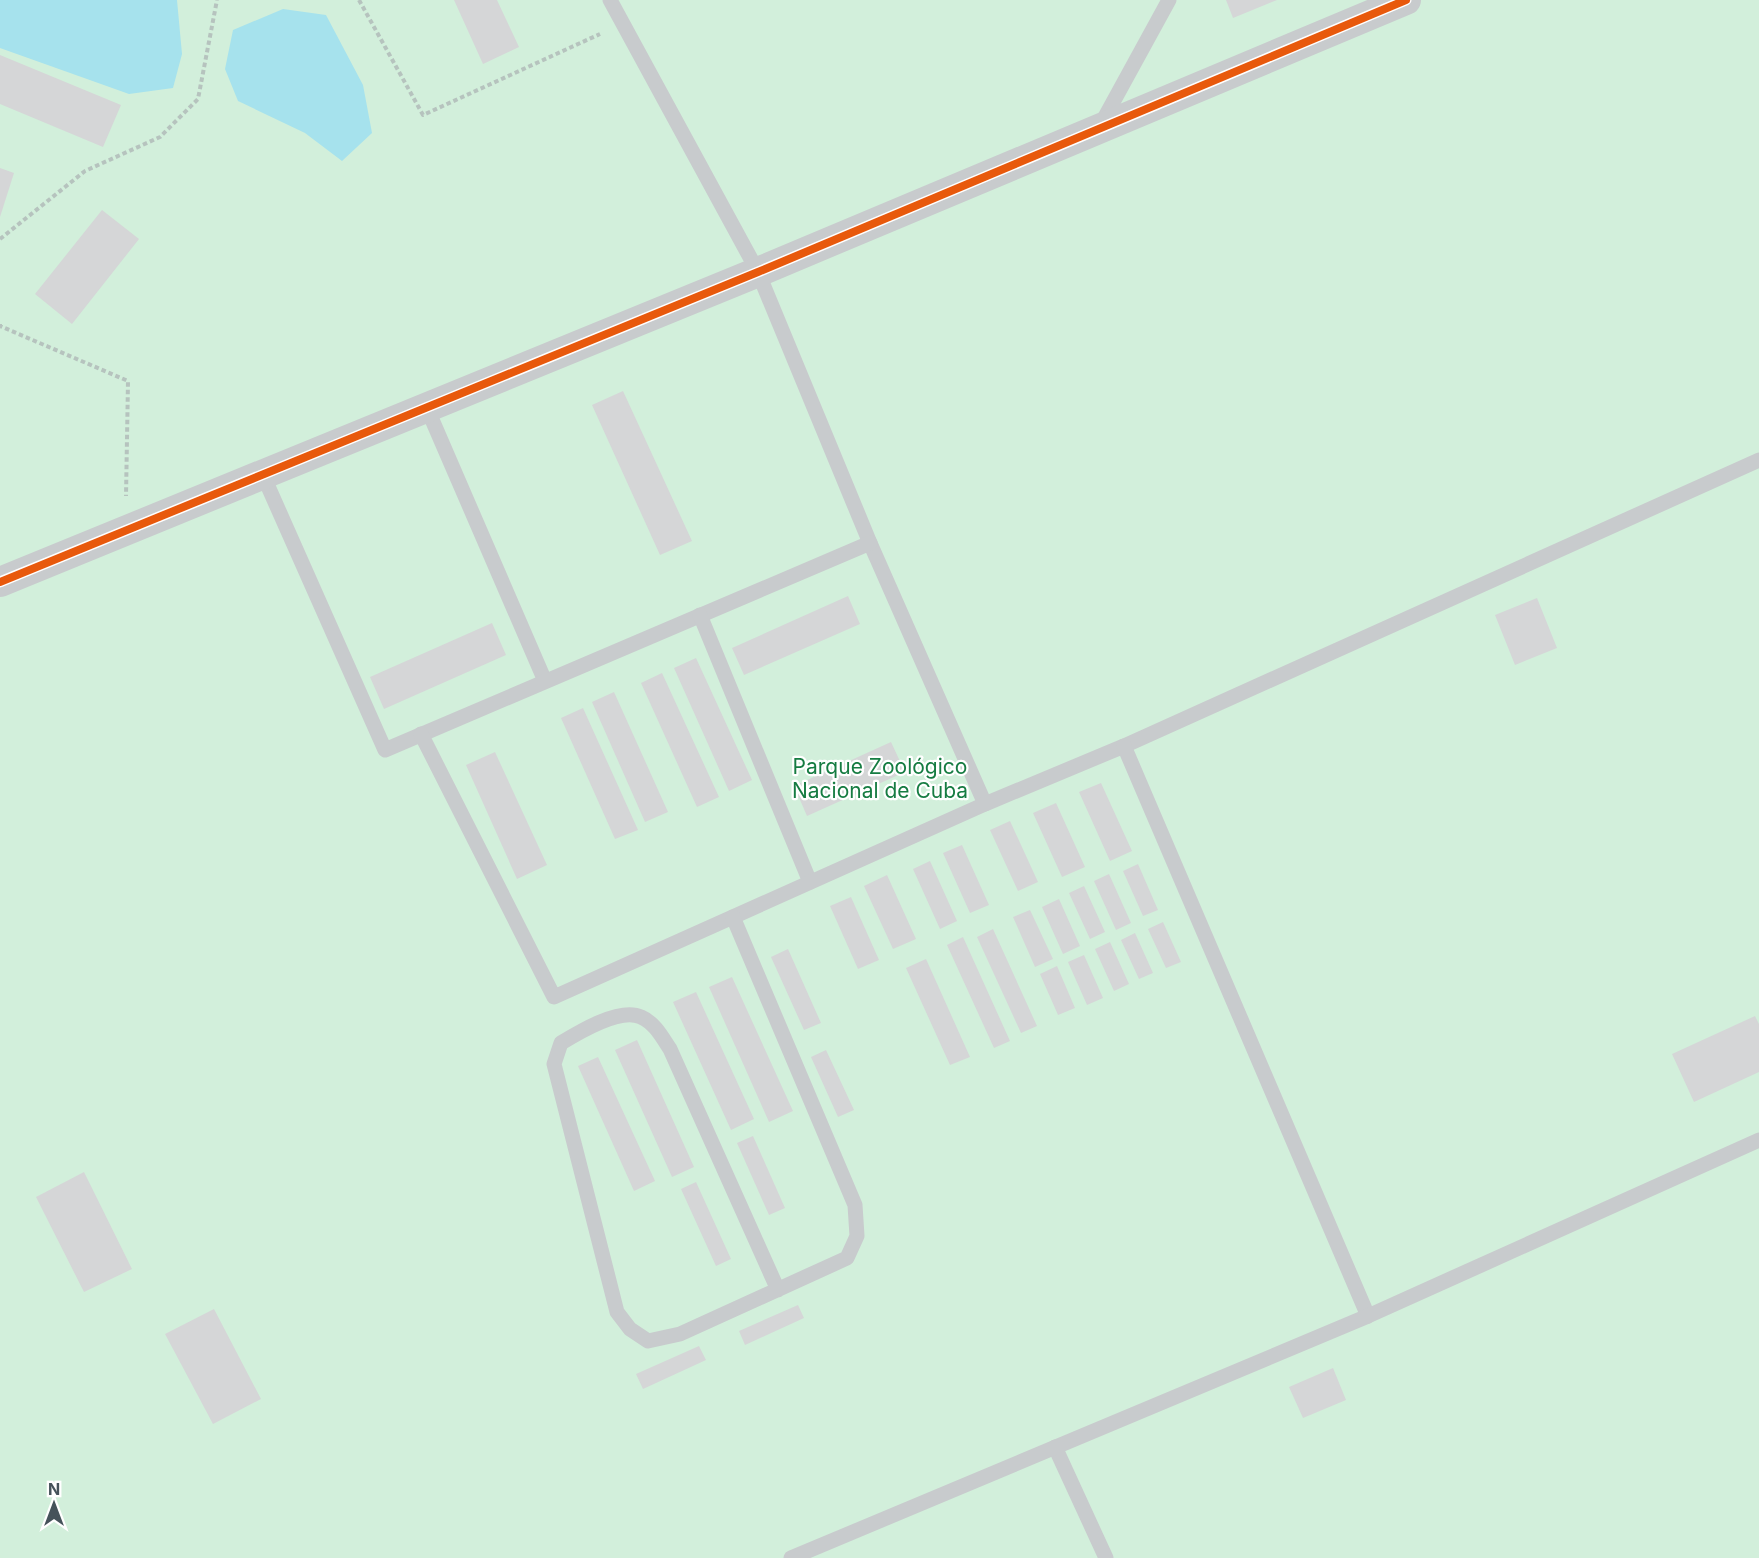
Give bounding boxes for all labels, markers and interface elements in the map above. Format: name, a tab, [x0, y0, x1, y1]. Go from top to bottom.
park label: Parque Zoológico Nacional de Cuba	[792, 754, 968, 803]
north arrow	[24, 1474, 84, 1534]
text: N	[48, 1479, 60, 1499]

